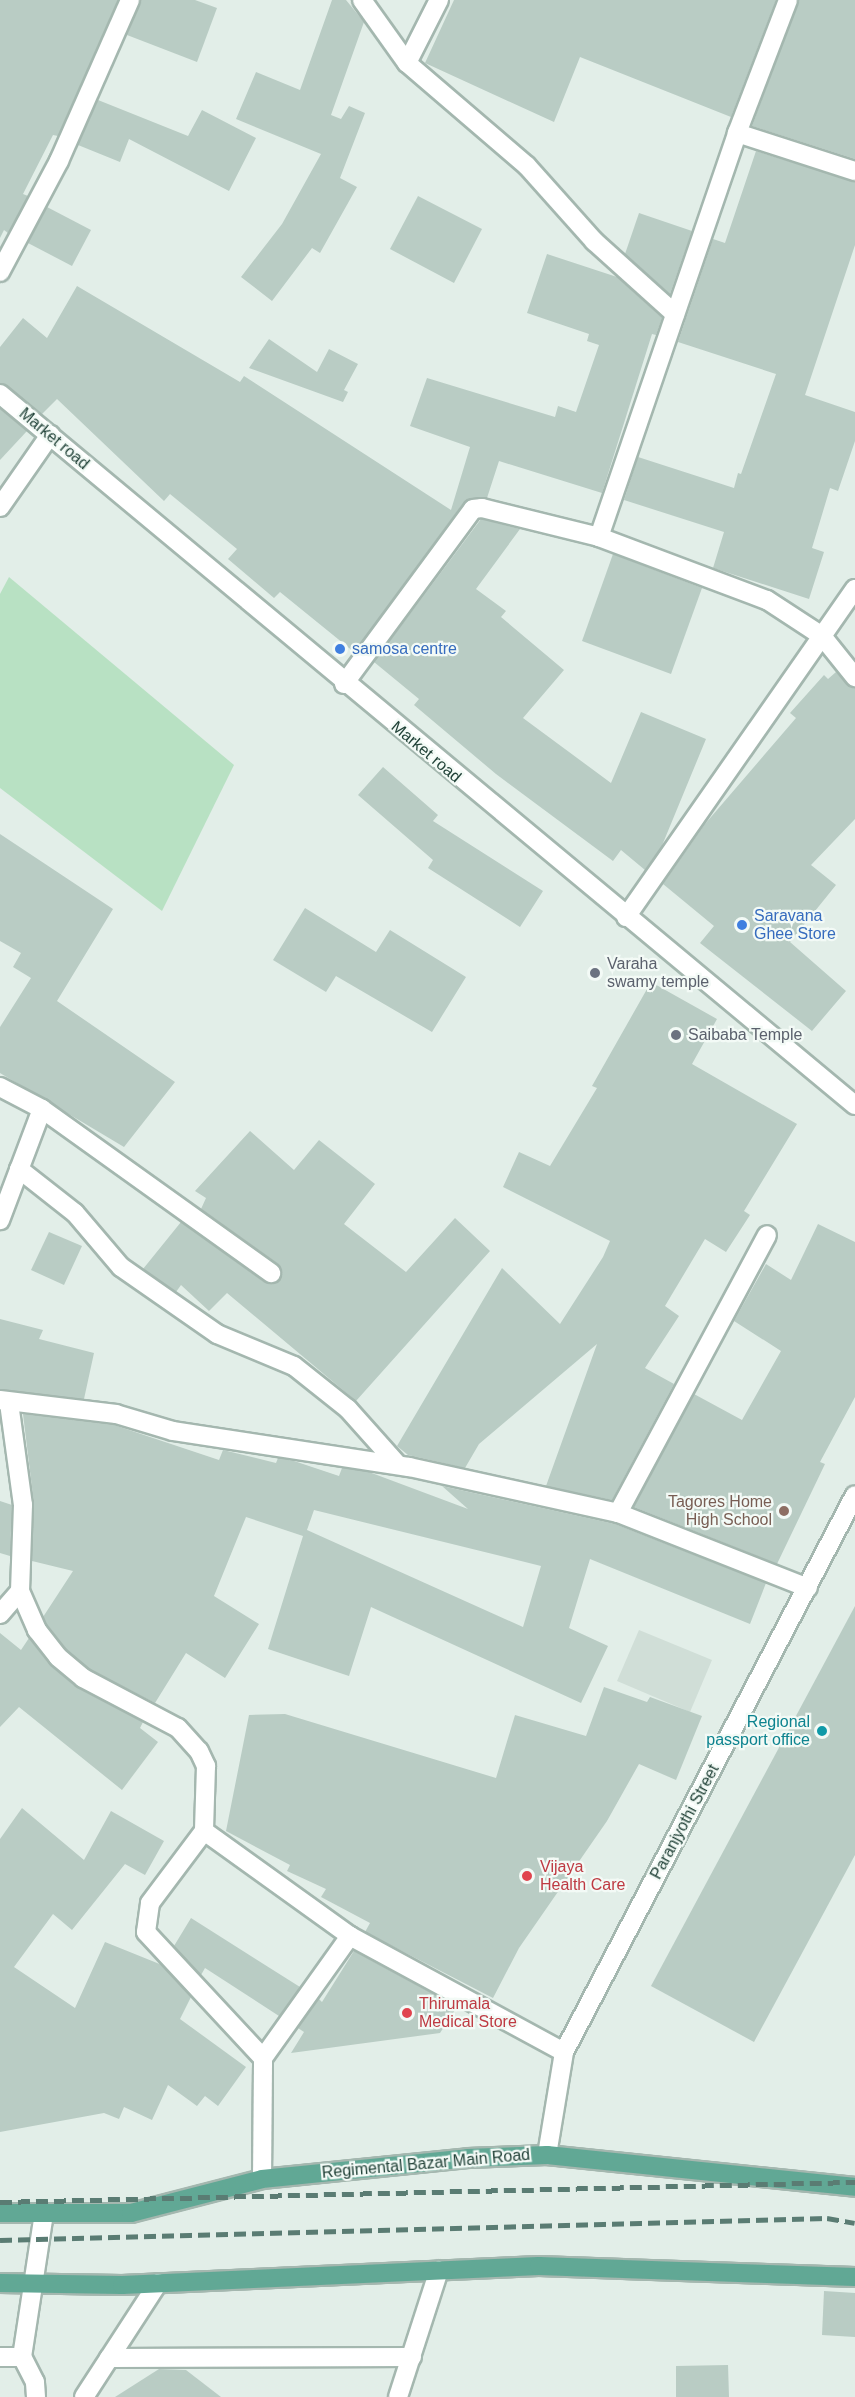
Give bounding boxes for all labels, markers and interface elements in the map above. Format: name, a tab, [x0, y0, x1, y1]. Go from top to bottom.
street label: Market road	[15, 404, 93, 474]
place label: samosa centre	[352, 639, 457, 659]
marker: samosa centre	[333, 642, 347, 656]
street label: Market road	[387, 717, 465, 787]
place label: Saravana Ghee Store	[754, 906, 836, 944]
marker: Saravana Ghee Store	[735, 918, 749, 932]
place label: Varaha swamy temple	[607, 954, 709, 992]
marker: Varaha swamy temple	[588, 966, 602, 980]
place label: Saibaba Temple	[688, 1025, 803, 1045]
marker: Saibaba Temple	[669, 1028, 683, 1042]
place label: Tagores Home High School	[668, 1492, 772, 1530]
marker: Tagores Home High School	[777, 1504, 791, 1518]
place label: Regional passport office	[706, 1712, 810, 1750]
marker: Regional passport office	[815, 1724, 829, 1738]
street label: Paranjyothi Street	[647, 1761, 723, 1883]
place label: Vijaya Health Care	[540, 1857, 625, 1895]
marker: Vijaya Health Care	[518, 1867, 536, 1885]
place label: Thirumala Medical Store	[419, 1994, 517, 2032]
marker: Thirumala Medical Store	[400, 2006, 414, 2020]
street label: Regimental Bazar Main Road	[321, 2145, 531, 2183]

